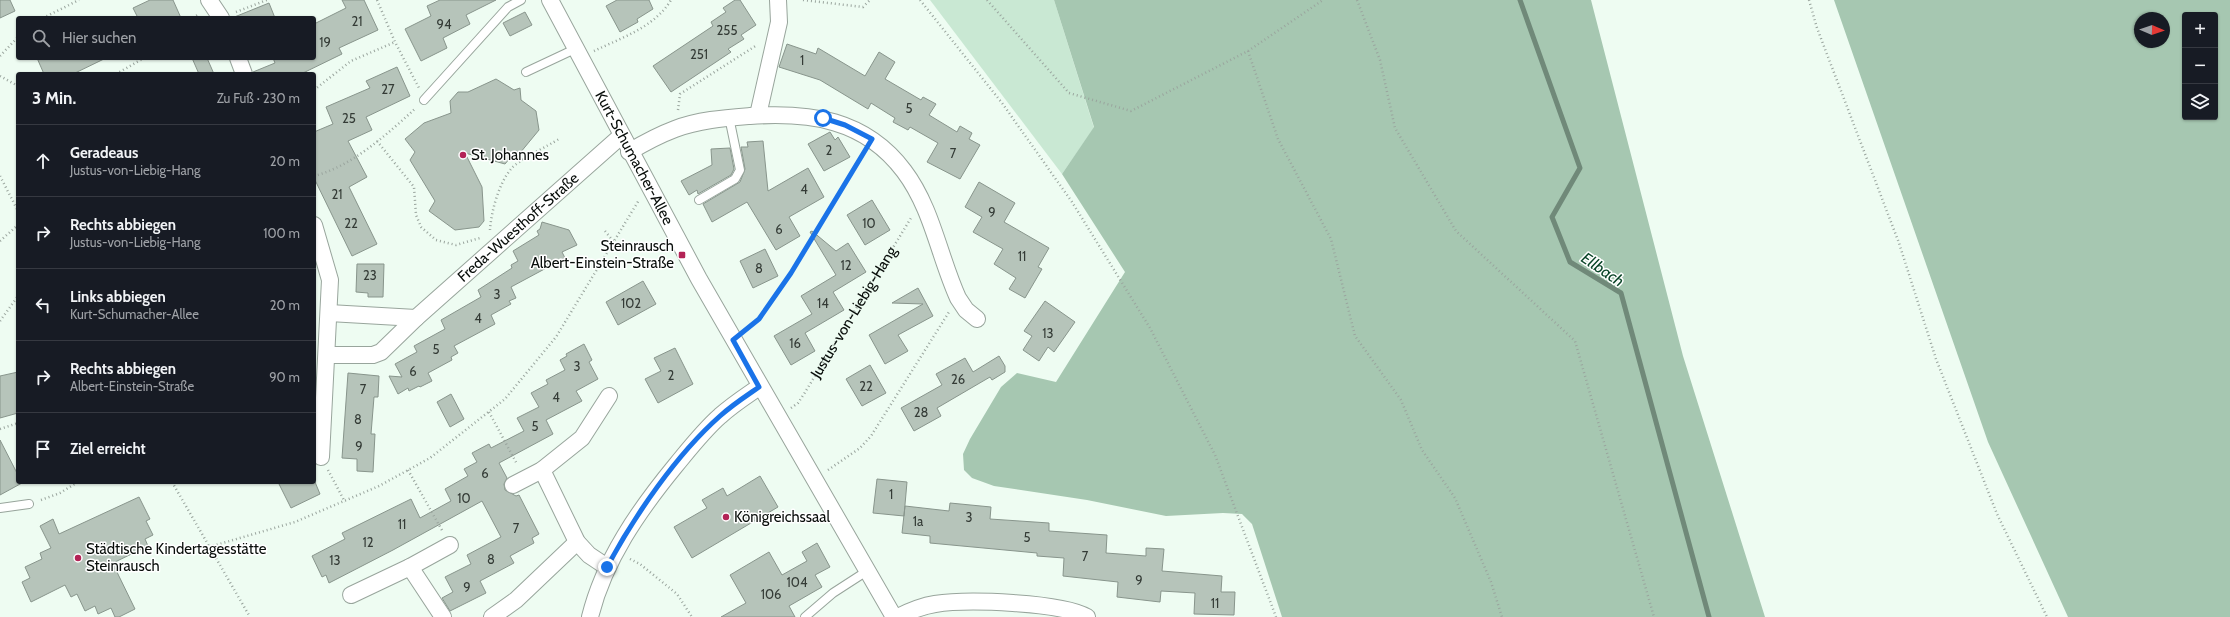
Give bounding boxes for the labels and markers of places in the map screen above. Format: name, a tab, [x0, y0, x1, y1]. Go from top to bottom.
place label: St. Johannes	[471, 146, 549, 164]
marker: St. Johannes	[458, 150, 468, 160]
place label: Steinrausch Albert-Einstein-Straße	[531, 237, 674, 272]
marker: Steinrausch Albert-Einstein-Straße	[677, 250, 687, 260]
place label: Königreichssaal	[734, 508, 830, 526]
marker: Königreichssaal	[721, 512, 731, 522]
place label: Städtische Kindertagesstätte Steinrausch	[86, 540, 267, 575]
marker: Städtische Kindertagesstätte Steinrausch	[73, 553, 83, 563]

